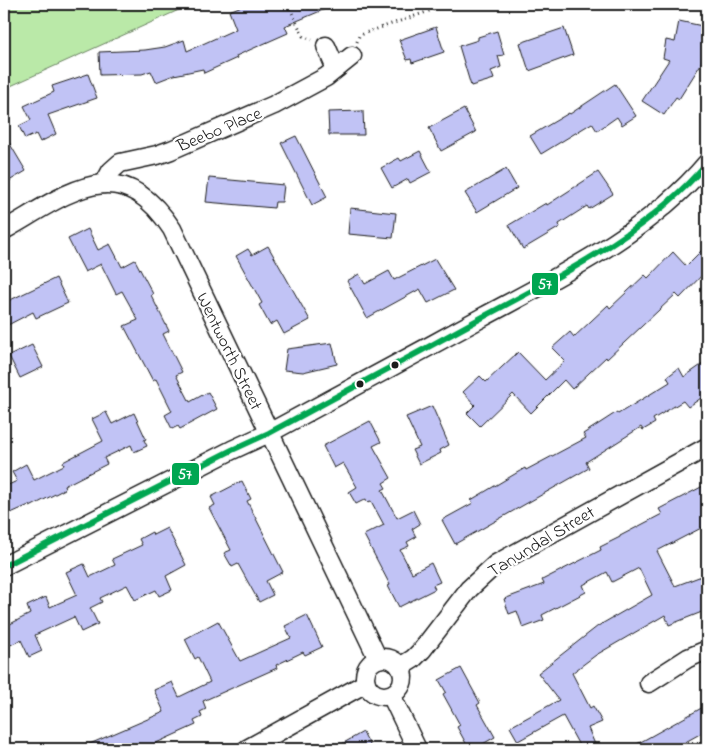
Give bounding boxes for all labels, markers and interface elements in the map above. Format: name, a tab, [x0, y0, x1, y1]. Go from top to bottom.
street label: Beebo Place	[172, 101, 267, 161]
line badge: 57	[531, 272, 559, 296]
text: 57	[538, 275, 552, 296]
street label: Wentworth Street	[188, 289, 268, 415]
unlabelled marker	[390, 360, 400, 370]
unlabelled marker	[355, 379, 365, 389]
line badge: 57	[171, 462, 200, 486]
text: 57	[178, 465, 192, 486]
street label: Tanundal Street	[484, 500, 600, 585]

